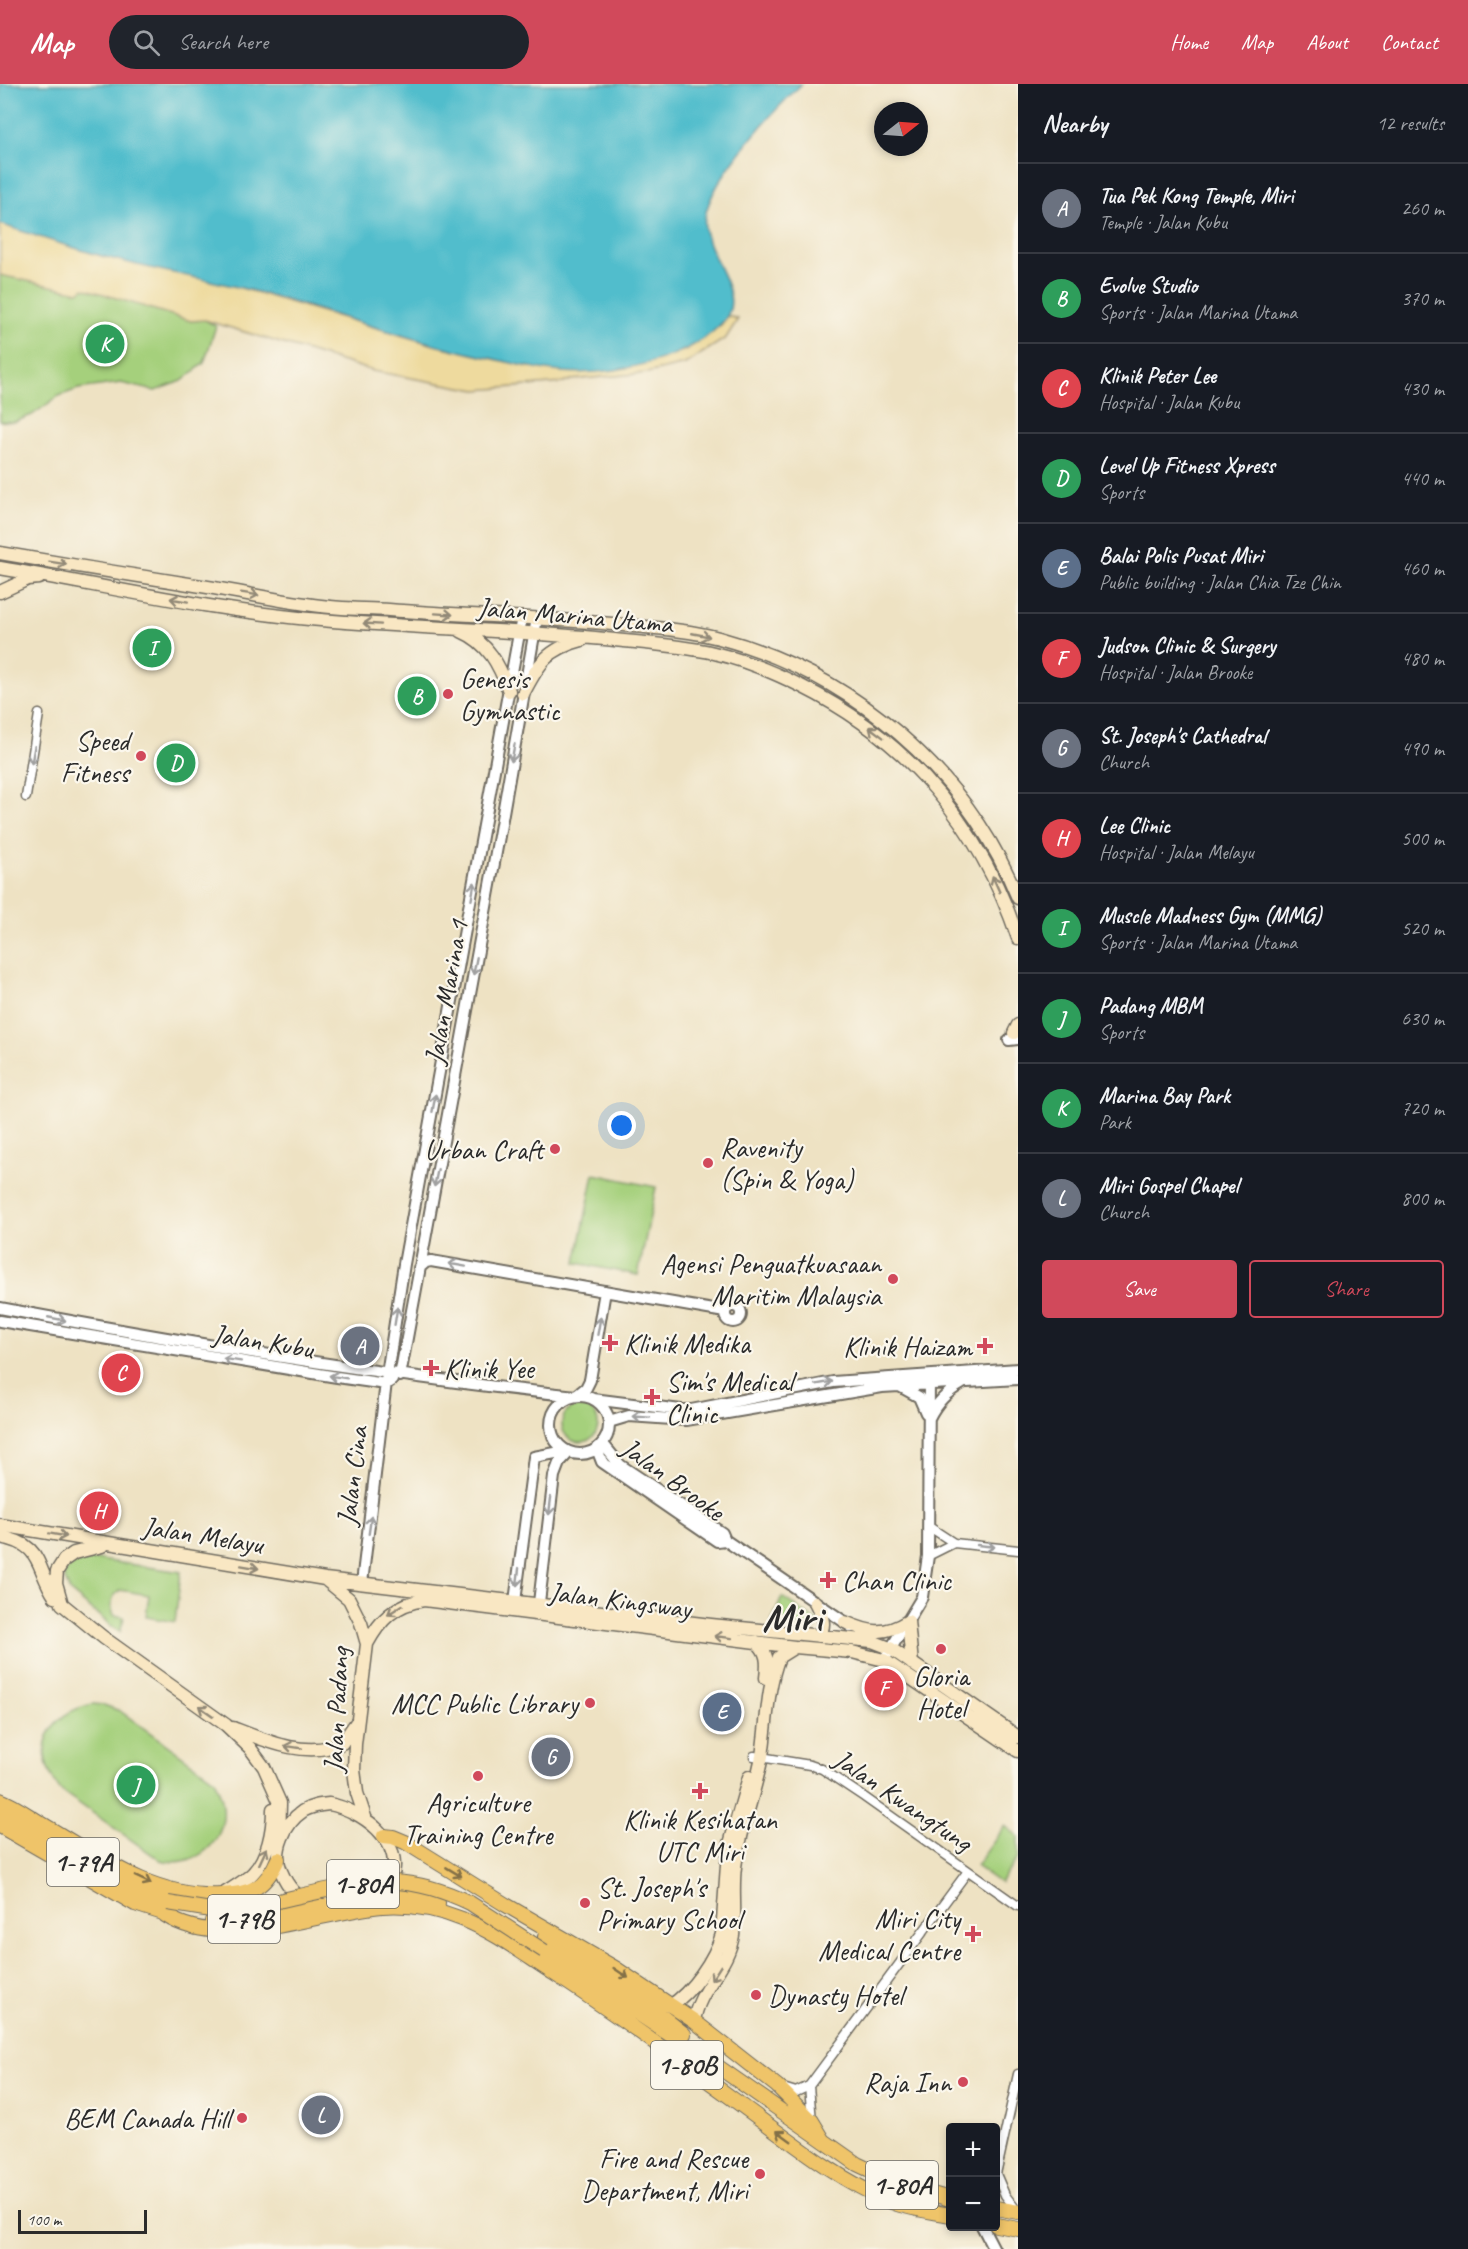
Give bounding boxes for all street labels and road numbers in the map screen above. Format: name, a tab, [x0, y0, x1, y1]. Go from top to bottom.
street label: Jalan Marina Utama	[474, 589, 676, 641]
street label: Jalan Marina 1	[416, 916, 476, 1069]
street label: Jalan Kubu	[208, 1315, 317, 1366]
street label: Jalan Cina	[328, 1423, 376, 1529]
street label: Jalan Brooke	[613, 1429, 733, 1529]
street label: Jalan Melayu	[138, 1508, 267, 1562]
street label: Jalan Kingsway	[545, 1574, 695, 1626]
street label: Jalan Padang	[315, 1645, 357, 1775]
street label: Jalan Kwangtung	[826, 1740, 980, 1860]
road number: 1-79A	[47, 1838, 119, 1886]
road number: 1-80A	[327, 1860, 399, 1908]
road number: 1-79B	[208, 1895, 280, 1943]
road number: 1-80B	[651, 2041, 723, 2089]
road number: 1-80A	[866, 2161, 938, 2209]

